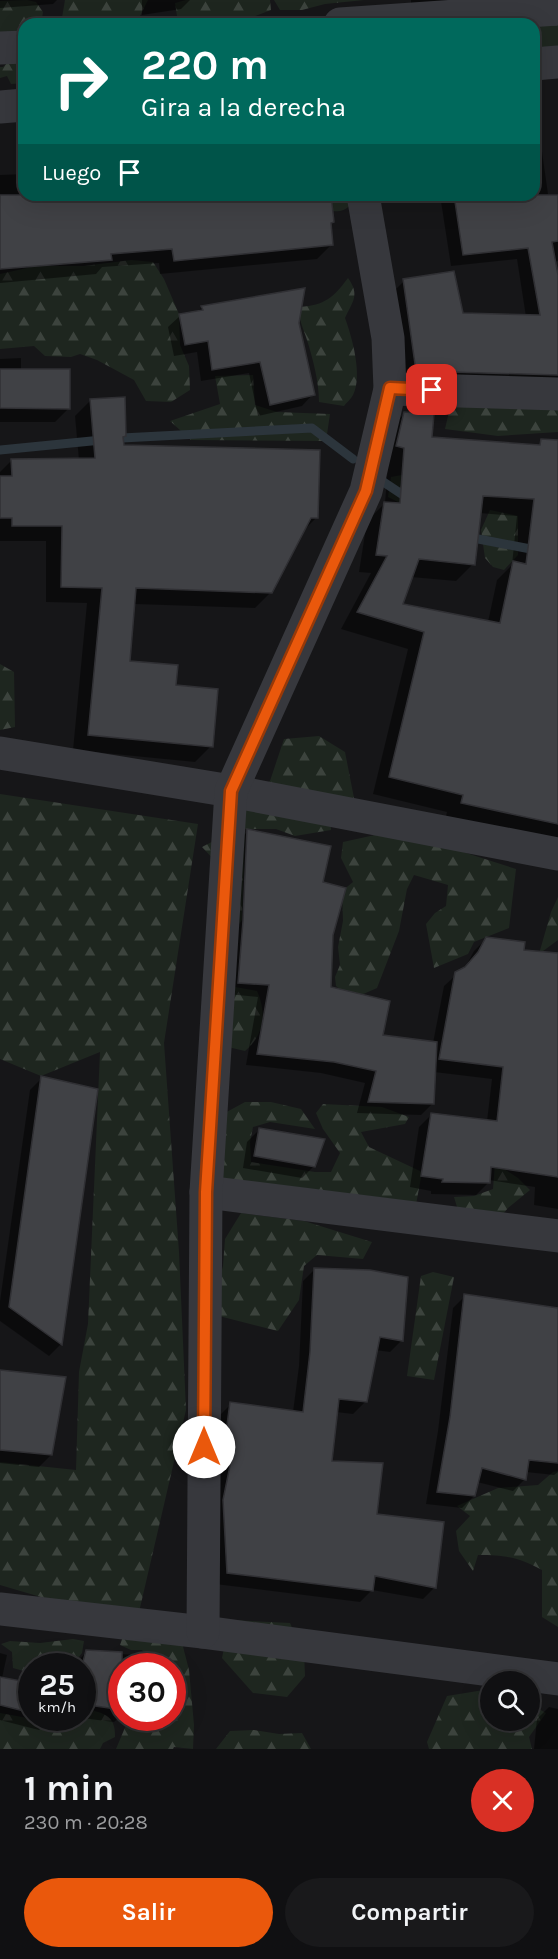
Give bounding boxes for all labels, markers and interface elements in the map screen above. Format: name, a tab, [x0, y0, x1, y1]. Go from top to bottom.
text: 220 m	[141, 40, 269, 90]
icon: right	[42, 42, 120, 120]
text: Gira a la derecha	[141, 91, 346, 123]
icon: arrive	[113, 156, 146, 189]
text: Luego	[42, 160, 101, 186]
pin	[406, 364, 457, 415]
icon: arrive	[415, 373, 448, 406]
position arrow	[172, 1415, 236, 1479]
speed limit sign: 30	[108, 1653, 186, 1731]
text: 25	[39, 1667, 75, 1703]
map controls	[480, 1671, 540, 1731]
button: search	[480, 1671, 540, 1731]
text: km/h	[38, 1698, 76, 1716]
text: 1 min	[24, 1767, 114, 1809]
button: close	[471, 1769, 534, 1832]
text: 230 m · 20:28	[24, 1811, 148, 1834]
button: Salir	[24, 1878, 273, 1947]
button: Compartir	[285, 1878, 534, 1947]

